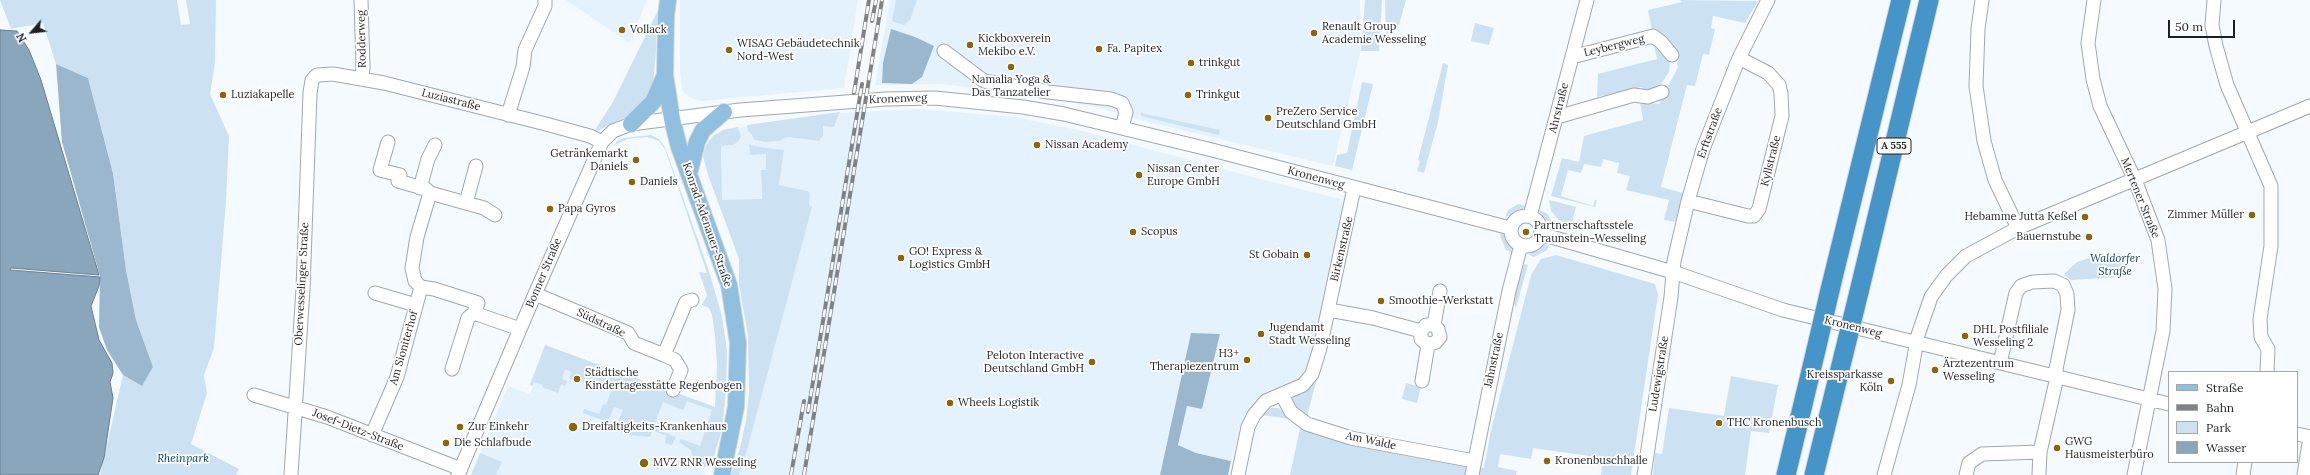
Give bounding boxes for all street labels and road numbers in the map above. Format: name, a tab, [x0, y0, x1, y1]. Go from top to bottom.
street label: Rodderweg	[355, 10, 369, 68]
street label: Leybergweg	[1582, 32, 1646, 60]
street label: Ahrstraße	[1546, 81, 1572, 135]
street label: Luziastraße	[420, 86, 482, 114]
street label: Kronenweg	[869, 91, 927, 107]
street label: Erftstraße	[1695, 106, 1725, 160]
street label: Kyllstraße	[1758, 134, 1784, 188]
road number: A 555	[1877, 138, 1911, 154]
street label: Mertener Straße	[2118, 156, 2162, 240]
street label: Konrad-Adenauer-Straße	[679, 161, 735, 289]
street label: Kronenweg	[1286, 164, 1346, 192]
street label: Birkenstraße	[1328, 215, 1356, 283]
street label: Oberwesselinger Straße	[292, 222, 312, 346]
street label: Bonner Straße	[523, 236, 565, 310]
street label: Südstraße	[574, 306, 628, 340]
street label: Am Sioniterhof	[387, 309, 421, 387]
street label: Kronenweg	[1823, 314, 1883, 340]
street label: Jahnstraße	[1482, 331, 1506, 389]
street label: Ludewigstraße	[1646, 335, 1672, 413]
street label: Josef-Dietz-Straße	[310, 407, 406, 453]
street label: Am Walde	[1345, 429, 1397, 453]

